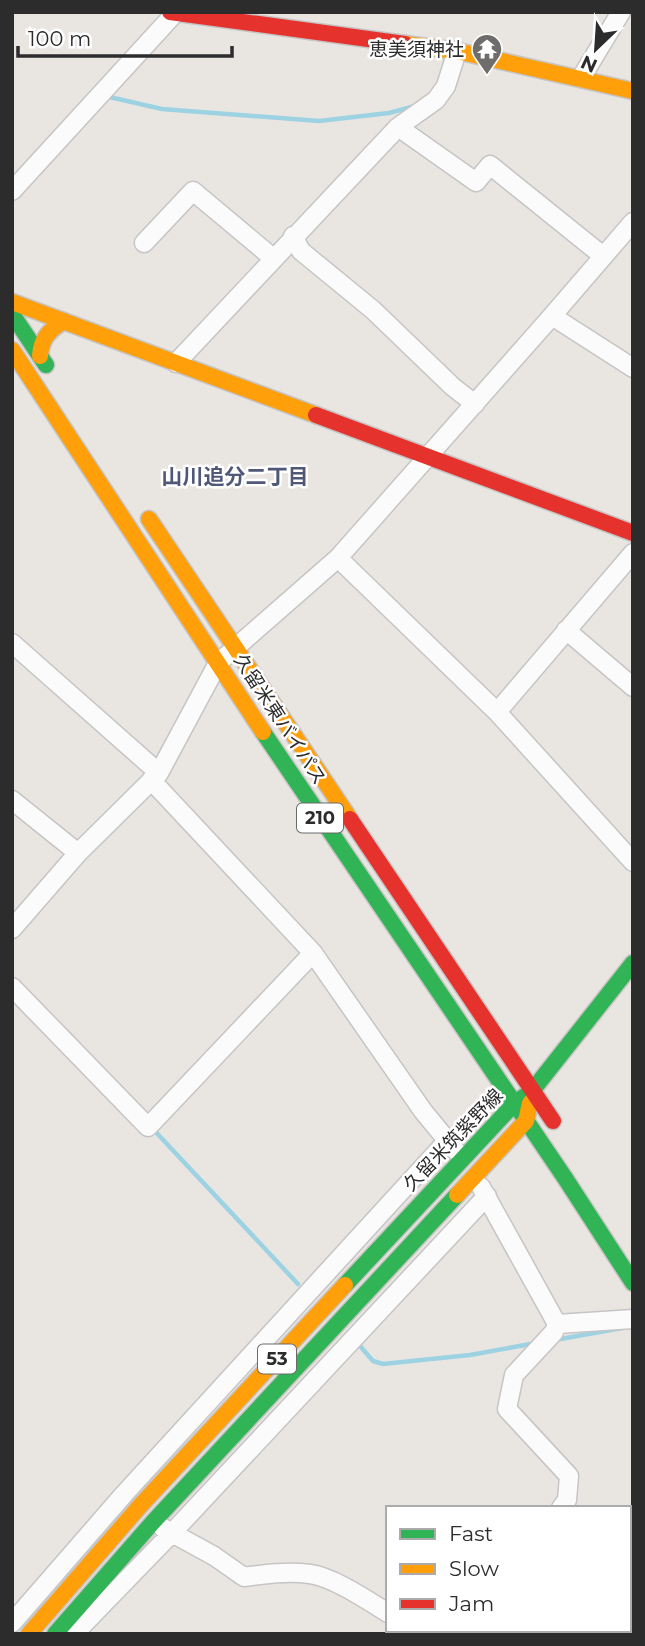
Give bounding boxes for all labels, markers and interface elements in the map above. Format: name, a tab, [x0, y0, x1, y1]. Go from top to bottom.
scale bar	[18, 14, 231, 58]
north arrow	[561, 14, 631, 84]
text: 100 m	[28, 26, 91, 51]
temple icon: 恵美須神社	[470, 32, 504, 76]
place label: 恵美須神社	[369, 38, 464, 61]
text: N	[577, 50, 601, 78]
district label: 山川追分二丁目	[162, 464, 309, 489]
street label: 久留米東バイパス	[229, 649, 331, 789]
road number: 210	[297, 804, 343, 832]
street label: 久留米筑紫野線	[399, 1084, 507, 1196]
road number: 53	[258, 1344, 296, 1374]
legend	[386, 1506, 631, 1632]
text: Fast	[449, 1521, 493, 1546]
text: Slow	[449, 1556, 499, 1581]
text: Jam	[448, 1591, 494, 1616]

